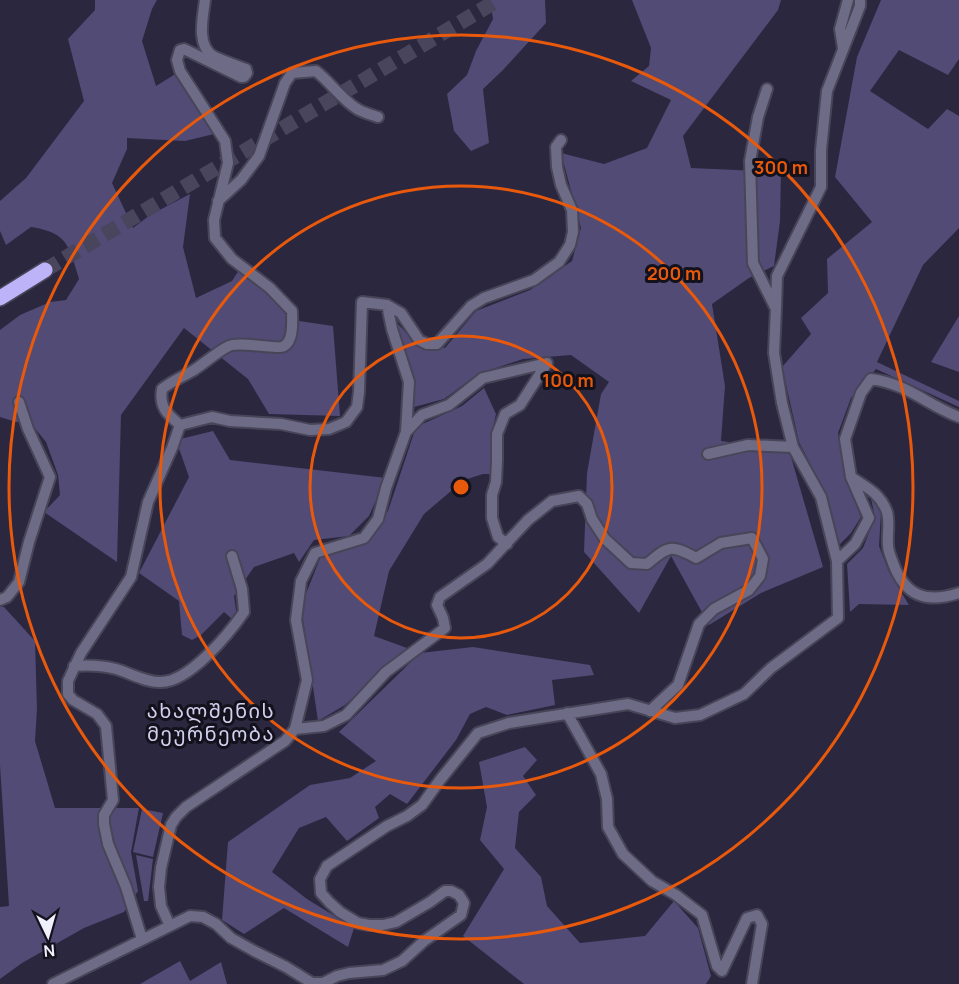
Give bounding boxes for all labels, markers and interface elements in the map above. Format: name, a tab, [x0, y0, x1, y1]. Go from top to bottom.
text: 300 m	[754, 155, 808, 179]
text: 200 m	[647, 261, 701, 285]
text: 100 m	[542, 368, 594, 392]
centre of rings	[451, 477, 471, 497]
district label: ახალშენის მეურნეობა	[147, 697, 275, 747]
north arrow	[18, 906, 78, 966]
text: N	[43, 939, 56, 962]

